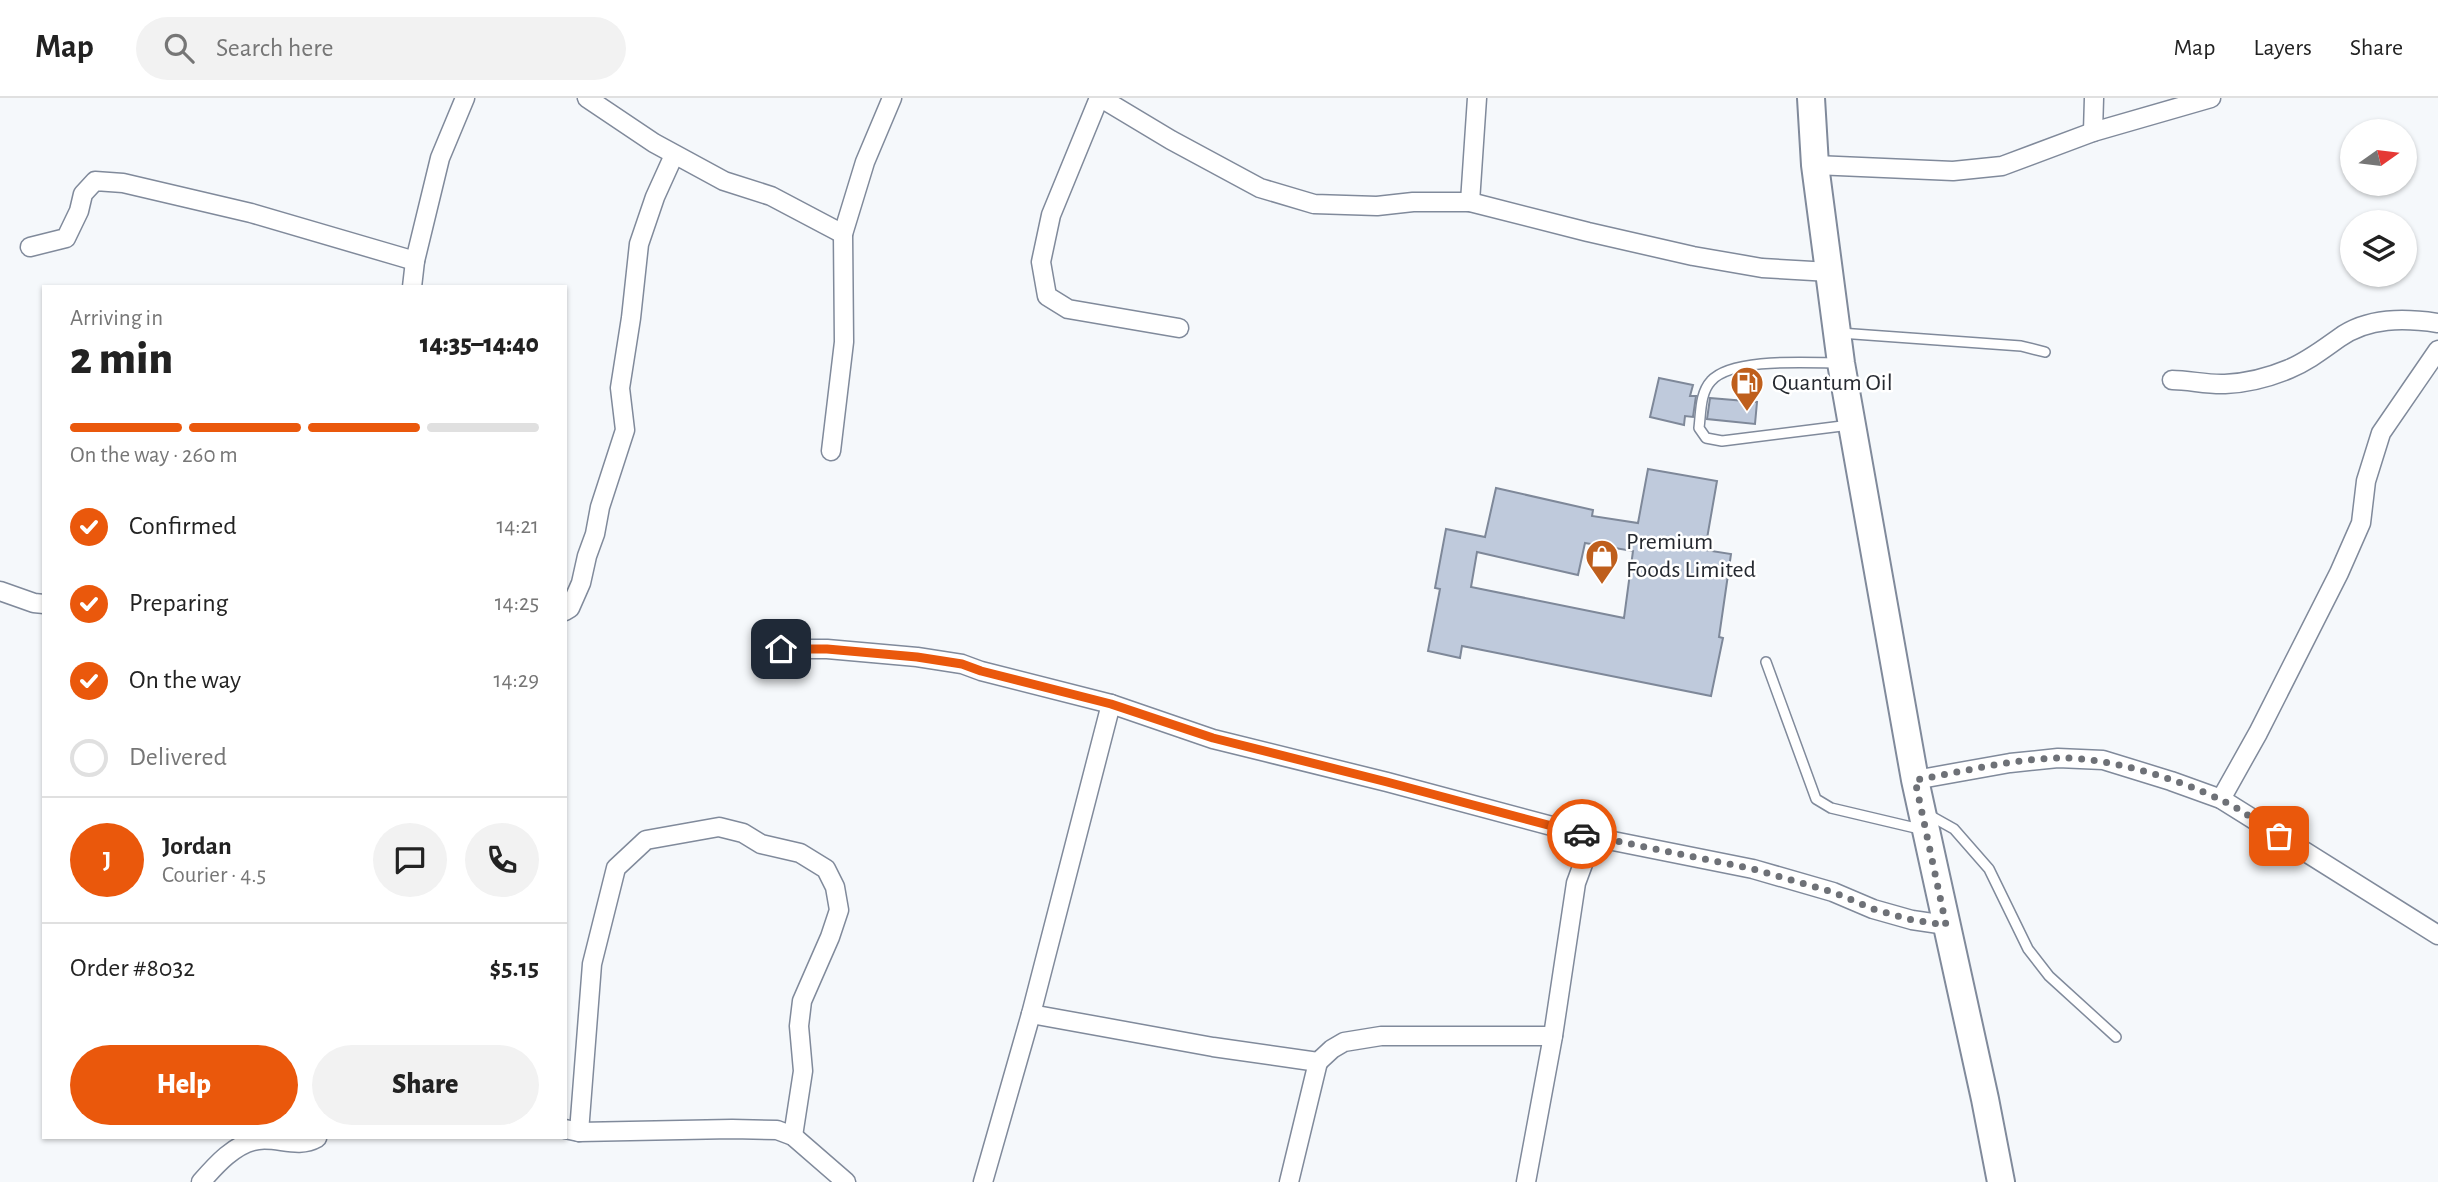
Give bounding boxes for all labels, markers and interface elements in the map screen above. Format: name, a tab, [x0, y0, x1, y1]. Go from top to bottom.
search box	[136, 17, 626, 80]
icon: search	[160, 29, 198, 67]
text: Map	[35, 31, 94, 64]
text: Search here	[216, 35, 334, 61]
text: Map	[2173, 36, 2215, 60]
text: Layers	[2253, 36, 2312, 60]
text: Share	[2350, 36, 2403, 60]
north arrow	[2340, 119, 2417, 196]
map controls	[2340, 119, 2417, 287]
button: layers	[2340, 210, 2417, 287]
text: Arriving in	[70, 307, 163, 330]
text: 14:35–14:40	[420, 331, 539, 357]
text: 2 min	[70, 336, 173, 382]
fuel station icon: Quantum Oil	[1728, 364, 1766, 413]
place label: Quantum Oil	[1772, 371, 1893, 395]
text: On the way · 260 m	[70, 444, 238, 467]
icon: check	[70, 508, 108, 546]
text: Confirmed	[129, 513, 237, 539]
text: 14:21	[496, 515, 539, 538]
place label: Premium Foods Limited	[1626, 530, 1756, 582]
shop icon: Premium Foods Limited	[1583, 537, 1621, 586]
icon: check	[70, 585, 108, 623]
text: Preparing	[129, 590, 228, 616]
text: 14:25	[495, 592, 539, 615]
pin	[751, 619, 811, 679]
icon: home	[762, 630, 800, 668]
icon: check	[70, 662, 108, 700]
text: On the way	[129, 667, 241, 693]
text: 14:29	[493, 669, 539, 692]
text: Delivered	[129, 744, 227, 770]
courier	[1547, 799, 1617, 869]
pin	[2249, 806, 2309, 866]
icon: car	[1563, 815, 1601, 853]
icon: bag	[2260, 817, 2298, 855]
button: chat	[373, 823, 447, 897]
button: phone	[465, 823, 539, 897]
text: Jordan	[162, 833, 232, 859]
text: J	[103, 847, 111, 873]
text: Courier · 4.5	[162, 864, 266, 887]
text: Order #8032	[70, 955, 195, 981]
text: $5.15	[490, 955, 539, 981]
button: Help	[70, 1045, 298, 1125]
button: Share	[312, 1045, 539, 1125]

